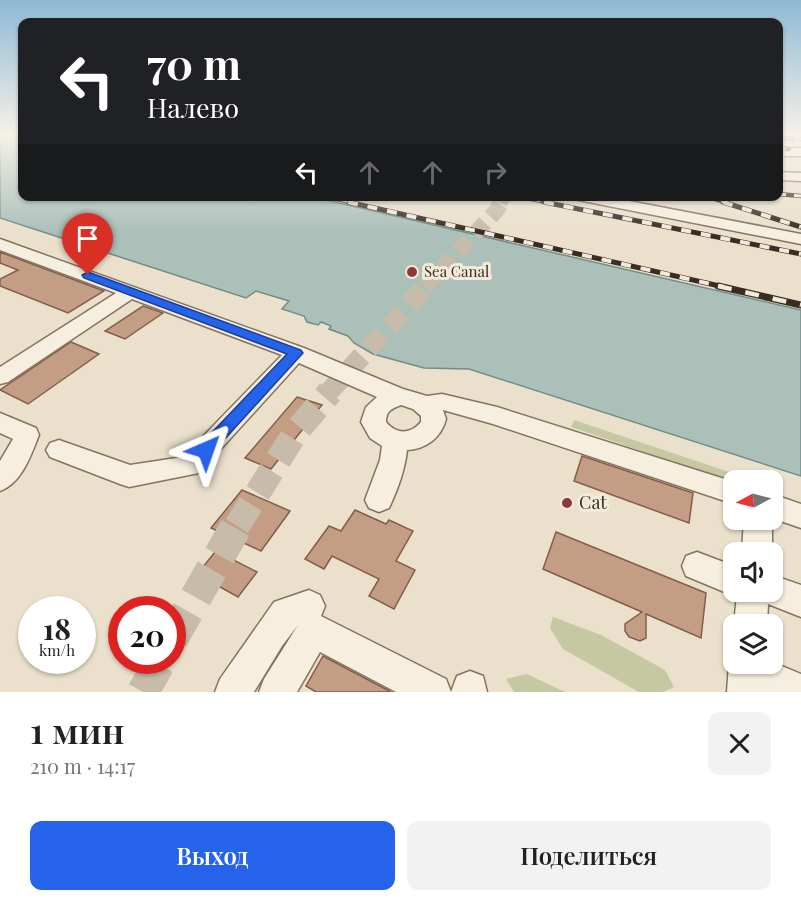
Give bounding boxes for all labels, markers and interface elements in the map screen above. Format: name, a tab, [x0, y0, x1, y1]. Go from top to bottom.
text: 70 m	[147, 35, 241, 91]
icon: left	[48, 42, 126, 120]
text: Налево	[147, 89, 239, 125]
icon: left	[290, 156, 323, 189]
icon: ahead	[353, 156, 386, 189]
icon: ahead	[416, 156, 449, 189]
icon: right	[479, 156, 512, 189]
pin	[62, 213, 113, 275]
icon: arrive	[71, 222, 104, 255]
place label: Sea Canal	[424, 261, 489, 281]
marker: Sea Canal	[405, 265, 419, 279]
position arrow	[174, 418, 238, 482]
north arrow	[723, 470, 783, 530]
map controls	[723, 470, 783, 674]
place label: Cat	[579, 490, 607, 514]
marker: Cat	[560, 496, 574, 510]
button: sound	[723, 542, 783, 602]
speed limit sign: 20	[108, 596, 186, 674]
text: 18	[43, 608, 71, 648]
button: layers	[723, 614, 783, 674]
text: km/h	[39, 640, 75, 660]
text: 1 мин	[30, 705, 125, 753]
button: close	[708, 712, 771, 775]
text: 210 m · 14:17	[30, 752, 135, 779]
button: Выход	[30, 821, 395, 890]
button: Поделиться	[407, 821, 771, 890]

